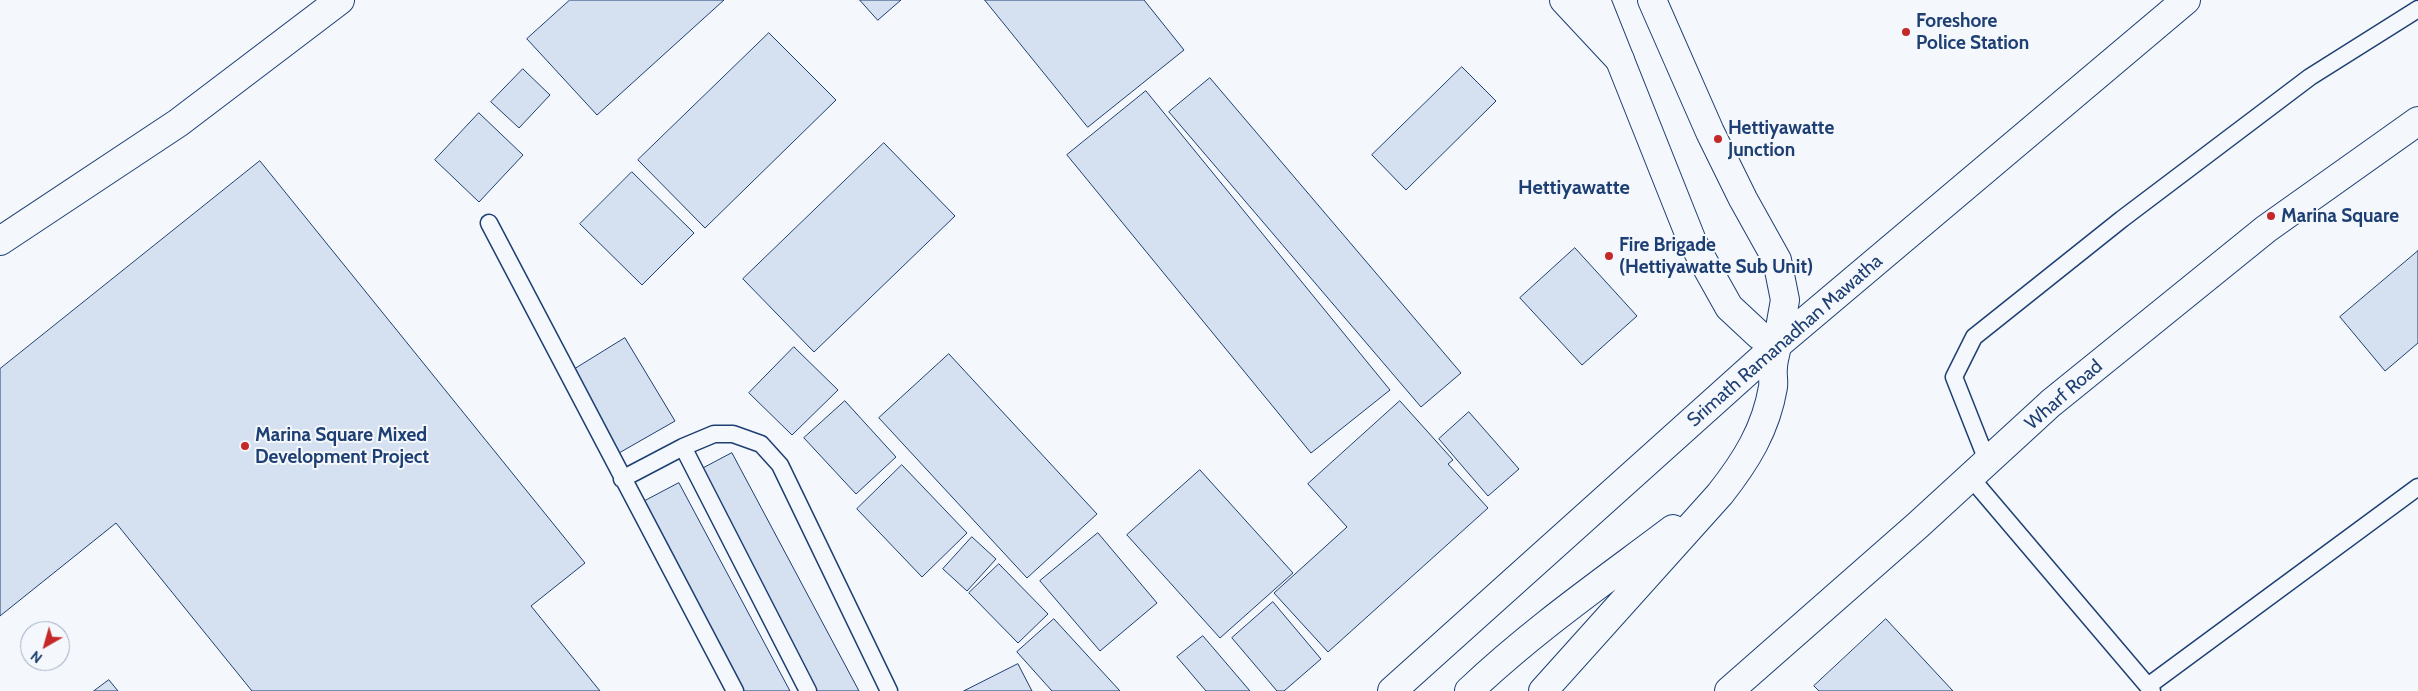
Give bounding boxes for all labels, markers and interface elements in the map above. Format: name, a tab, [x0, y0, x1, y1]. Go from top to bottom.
place label: Foreshore Police Station	[1916, 10, 2029, 54]
marker: Foreshore Police Station	[1900, 26, 1912, 38]
place label: Hettiyawatte Junction	[1728, 117, 1834, 161]
marker: Hettiyawatte Junction	[1712, 133, 1724, 145]
district label: Hettiyawatte	[1518, 176, 1630, 200]
place label: Marina Square	[2281, 205, 2399, 227]
marker: Marina Square	[2265, 210, 2277, 222]
place label: Fire Brigade (Hettiyawatte Sub Unit)	[1619, 234, 1813, 278]
marker: Fire Brigade (Hettiyawatte Sub Unit)	[1603, 250, 1615, 262]
street label: Srimath Ramanadhan Mawatha	[1683, 250, 1887, 432]
street label: Wharf Road	[2021, 355, 2107, 435]
place label: Marina Square Mixed Development Project	[255, 424, 429, 468]
marker: Marina Square Mixed Development Project	[239, 440, 251, 452]
north arrow	[20, 621, 70, 671]
text: N	[27, 647, 46, 667]

